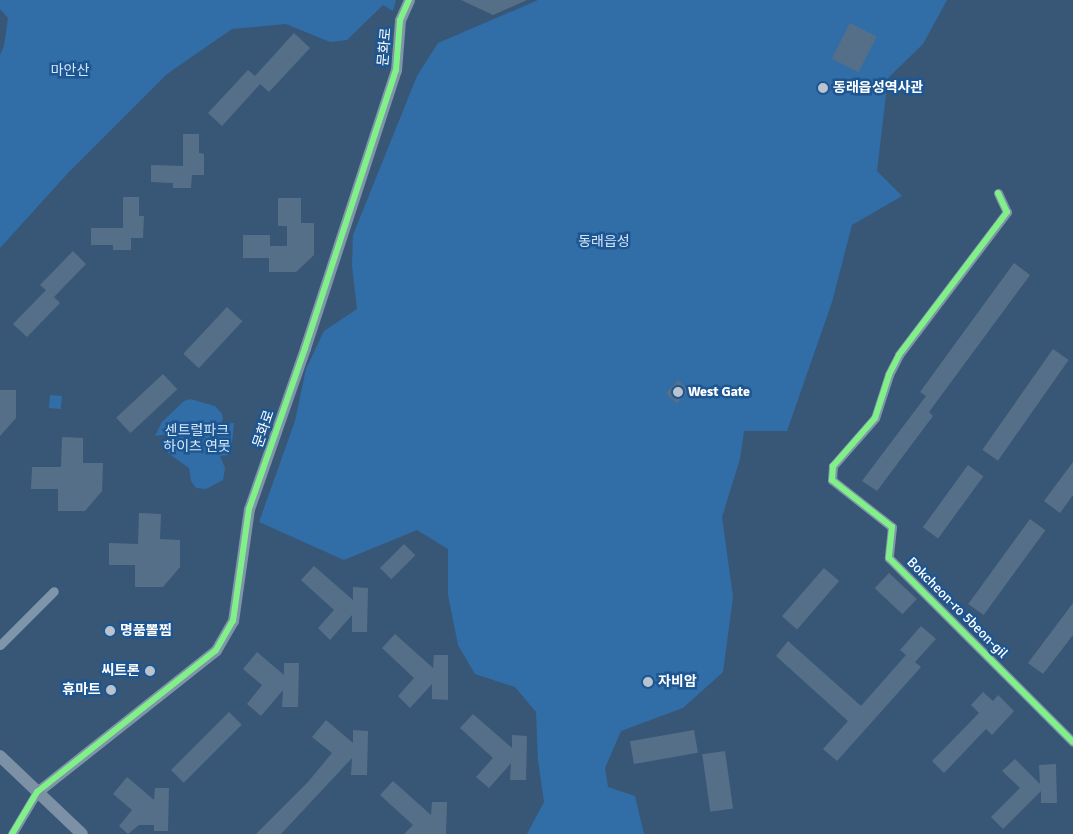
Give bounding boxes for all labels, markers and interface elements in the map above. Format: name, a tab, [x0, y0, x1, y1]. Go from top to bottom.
street label: 문화로	[375, 27, 395, 67]
park label: 마안산	[51, 63, 89, 79]
place label: 동래읍성역사관	[833, 80, 923, 96]
marker: 동래읍성역사관	[817, 82, 829, 94]
park label: 동래읍성	[578, 234, 630, 250]
place label: West Gate	[688, 384, 750, 400]
marker: West Gate	[672, 386, 684, 398]
street label: 문화로	[250, 408, 278, 450]
park label: 센트럴파크 하이츠 연못	[163, 423, 231, 456]
street label: Bokcheon-ro 5beon-gil	[903, 554, 1011, 662]
place label: 명품뽈찜	[120, 623, 172, 639]
marker: 명품뽈찜	[104, 625, 116, 637]
place label: 씨트론	[101, 663, 140, 679]
marker: 씨트론	[144, 665, 156, 677]
place label: 자비암	[658, 674, 697, 690]
marker: 자비암	[642, 676, 654, 688]
place label: 휴마트	[62, 682, 101, 698]
marker: 휴마트	[105, 684, 117, 696]

